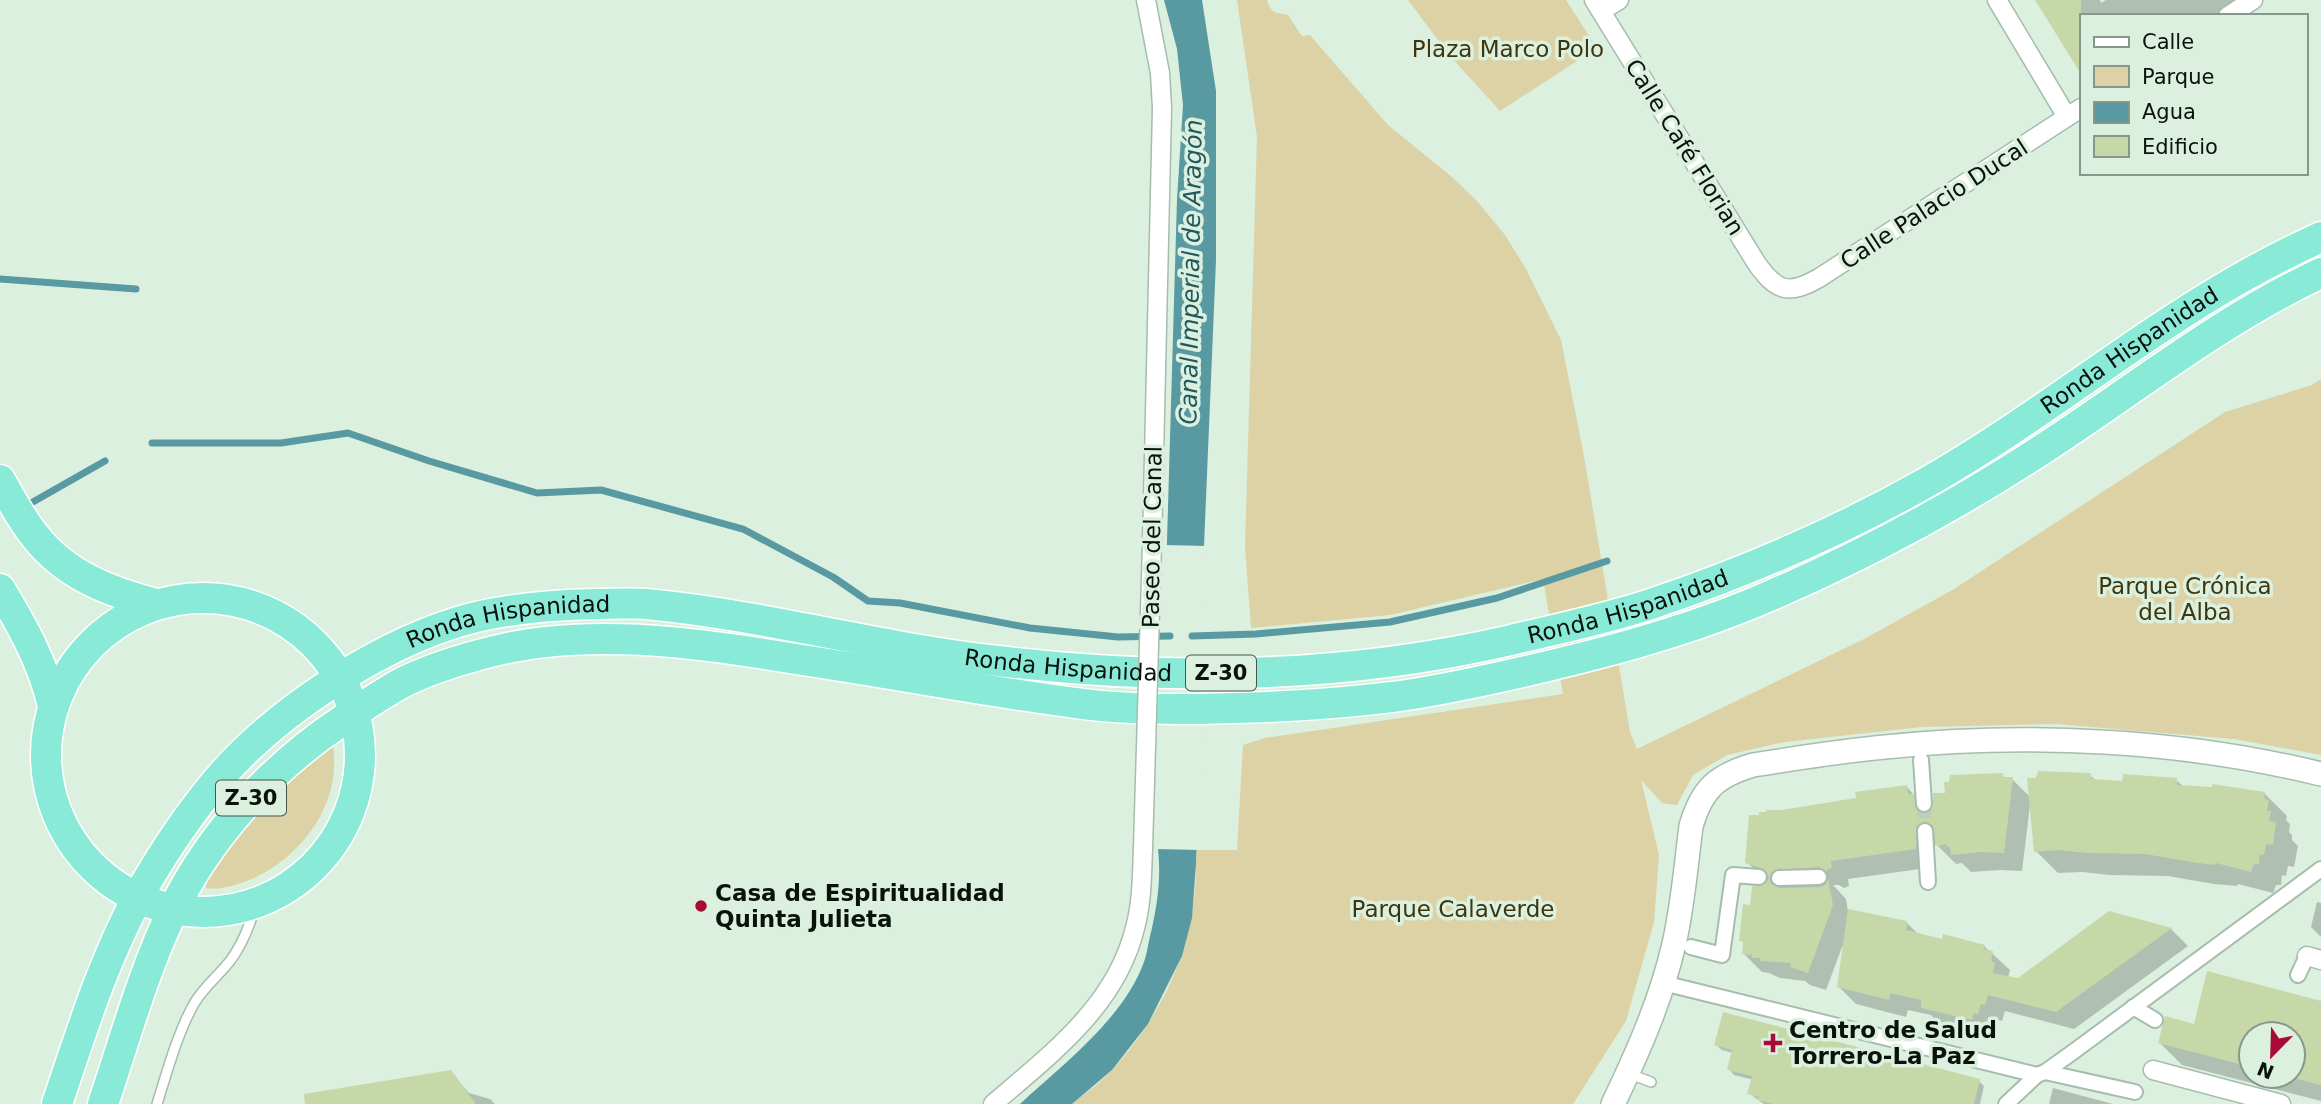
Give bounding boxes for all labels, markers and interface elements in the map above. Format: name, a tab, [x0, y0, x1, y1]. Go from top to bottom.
legend	[2080, 14, 2307, 175]
text: Calle	[2142, 30, 2194, 54]
park label: Plaza Marco Polo	[1412, 36, 1604, 62]
street label: Calle Café Florian	[1620, 54, 1750, 240]
text: Parque	[2142, 65, 2214, 89]
text: Agua	[2142, 100, 2196, 124]
water label: Canal Imperial de Aragón	[1174, 119, 1208, 425]
street label: Calle Palacio Ducal	[1836, 134, 2032, 274]
text: Edificio	[2142, 135, 2218, 159]
street label: Ronda Hispanidad	[2036, 281, 2223, 419]
street label: Paseo del Canal	[1137, 446, 1167, 628]
street label: Ronda Hispanidad	[1525, 564, 1732, 649]
park label: Parque Crónica del Alba	[2098, 573, 2272, 625]
street label: Ronda Hispanidad	[402, 591, 610, 653]
street label: Ronda Hispanidad	[963, 644, 1172, 686]
road number: Z-30	[1186, 656, 1256, 690]
road number: Z-30	[216, 780, 286, 816]
place label: Casa de Espiritualidad Quinta Julieta	[715, 880, 1005, 932]
park label: Parque Calaverde	[1352, 896, 1554, 922]
marker: Casa de Espiritualidad Quinta Julieta	[693, 898, 709, 914]
place label: Centro de Salud Torrero-La Paz	[1789, 1017, 1997, 1069]
north arrow	[2237, 1020, 2307, 1090]
marker: Centro de Salud Torrero-La Paz	[1763, 1033, 1783, 1053]
text: N	[2254, 1057, 2277, 1084]

